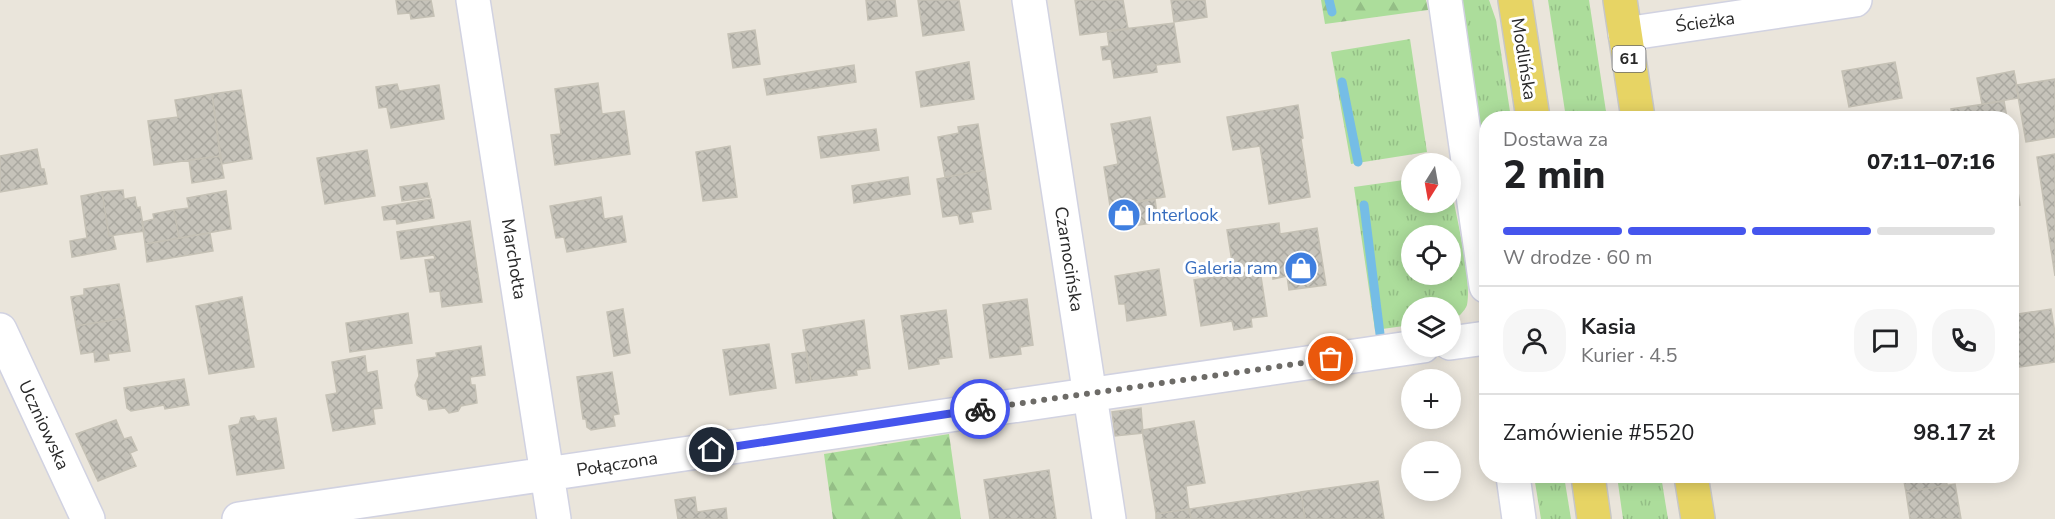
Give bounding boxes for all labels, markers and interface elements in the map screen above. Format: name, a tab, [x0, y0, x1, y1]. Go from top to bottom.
street label: Ścieżka	[1674, 6, 1736, 38]
street label: Modlińska	[1506, 16, 1542, 102]
road number: 61	[1612, 46, 1646, 72]
text: Dostawa za	[1503, 126, 1608, 153]
text: 07:11–07:16	[1867, 147, 1995, 177]
text: 2 min	[1503, 149, 1606, 202]
north arrow	[1401, 153, 1461, 213]
map controls	[1401, 153, 1461, 501]
shop icon: Interlook	[1106, 197, 1142, 233]
place label: Interlook	[1147, 203, 1219, 227]
street label: Czarnocińska	[1049, 205, 1089, 313]
street label: Marchołta	[496, 217, 532, 301]
button: locate	[1401, 225, 1461, 285]
text: W drodze · 60 m	[1503, 244, 1652, 271]
shop icon: Galeria ram	[1283, 250, 1319, 286]
place label: Galeria ram	[1184, 256, 1278, 280]
button: layers	[1401, 297, 1461, 357]
button: person	[1503, 309, 1566, 372]
button: chat	[1854, 309, 1917, 372]
button: phone	[1932, 309, 1995, 372]
text: Kasia	[1581, 312, 1636, 342]
pin	[1305, 333, 1356, 384]
icon: bag	[1314, 342, 1347, 375]
text: Kurier · 4.5	[1581, 342, 1678, 369]
button: +	[1401, 369, 1461, 429]
street label: Uczniowska	[13, 376, 75, 474]
courier	[950, 379, 1010, 439]
icon: bike	[964, 393, 997, 426]
text: Zamówienie #5520	[1503, 418, 1695, 448]
text: 98.17 zł	[1913, 418, 1995, 448]
pin	[686, 424, 737, 475]
icon: home	[695, 433, 728, 466]
button: −	[1401, 441, 1461, 501]
street label: Połączona	[575, 446, 659, 482]

